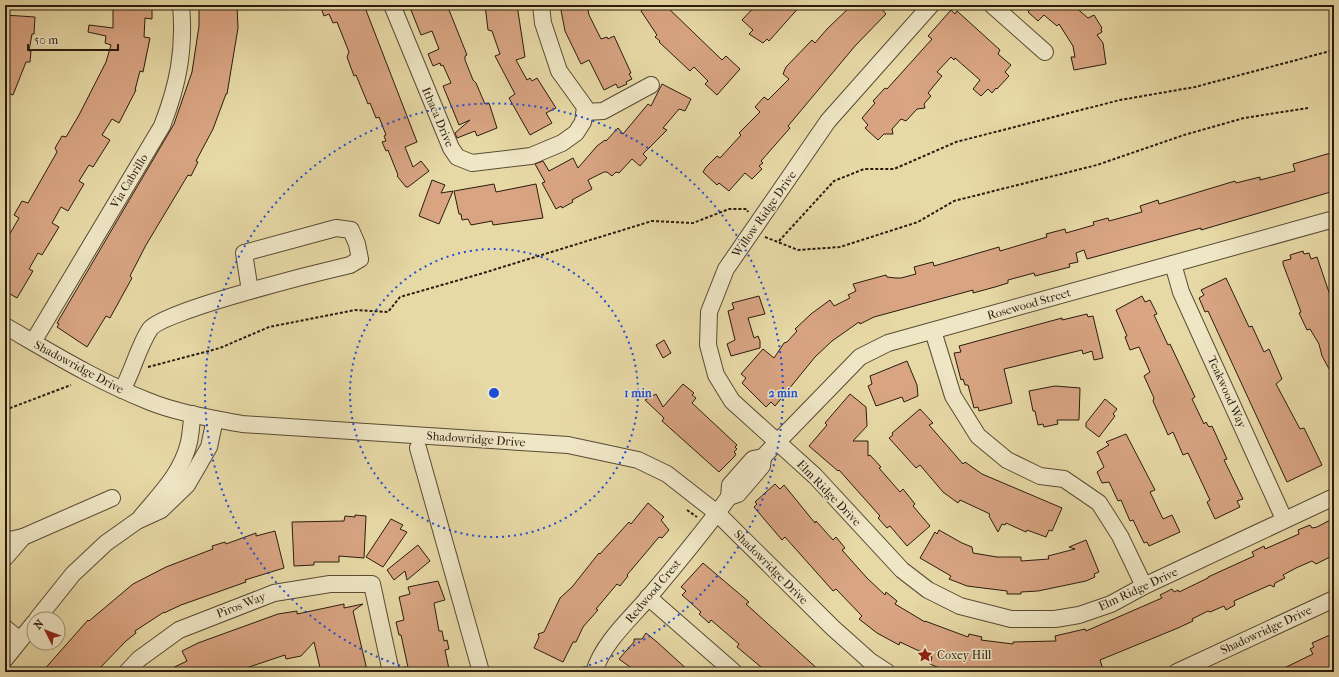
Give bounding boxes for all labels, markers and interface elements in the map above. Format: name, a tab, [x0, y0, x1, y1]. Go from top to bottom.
scale bar	[28, 26, 118, 52]
text: 50 m	[34, 33, 58, 47]
street label: Ithaca Drive	[419, 85, 457, 149]
street label: Via Cabrillo	[107, 151, 151, 211]
street label: Willow Ridge Drive	[728, 168, 799, 261]
street label: Rosewood Street	[985, 285, 1073, 323]
street label: Shadowridge Drive	[32, 338, 126, 396]
street label: Teakwood Way	[1205, 354, 1249, 431]
centre of rings	[487, 386, 501, 400]
text: 1 min	[624, 386, 653, 400]
text: 2 min	[768, 386, 799, 400]
street label: Shadowridge Drive	[426, 429, 526, 449]
street label: Elm Ridge Drive	[794, 457, 864, 529]
street label: Shadowridge Drive	[731, 527, 811, 607]
street label: Redwood Crest	[622, 556, 684, 626]
street label: Elm Ridge Drive	[1096, 564, 1180, 614]
street label: Piros Way	[214, 589, 268, 621]
street label: Shadowridge Drive	[1218, 603, 1314, 657]
north arrow	[26, 611, 66, 651]
text: N	[31, 617, 47, 632]
place icon: Coxey Hill	[916, 646, 934, 664]
place label: Coxey Hill	[937, 648, 992, 662]

